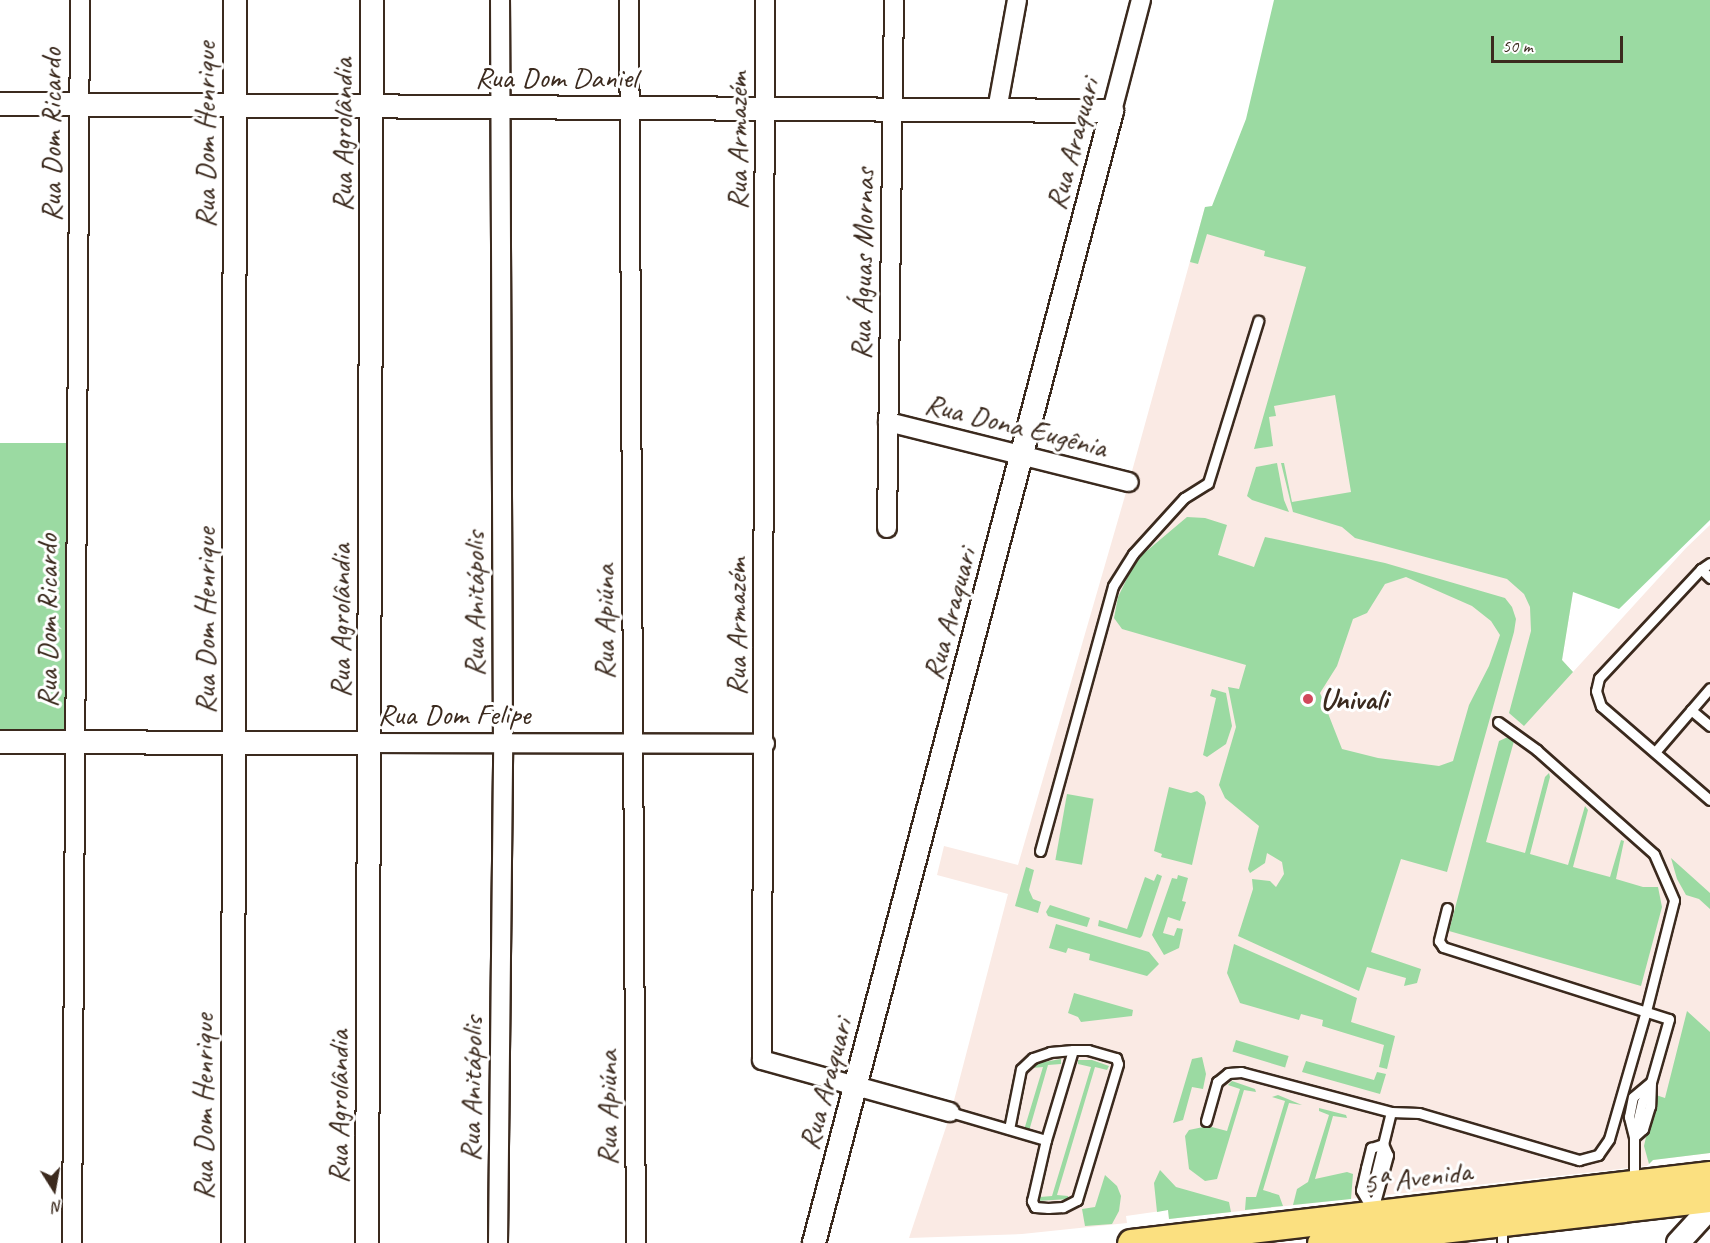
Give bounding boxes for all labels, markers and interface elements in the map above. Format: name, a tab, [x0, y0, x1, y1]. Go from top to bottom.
scale bar	[1494, 24, 1626, 62]
text: 50 m	[1502, 35, 1533, 57]
street label: Rua Dom Henrique	[187, 42, 223, 228]
street label: Rua Dom Ricardo	[33, 47, 69, 223]
street label: Rua Agrolândia	[324, 58, 360, 212]
street label: Rua Dom Daniel	[475, 59, 637, 95]
street label: Rua Armazém	[719, 72, 755, 210]
street label: Rua Araquari	[1037, 74, 1107, 214]
street label: Rua Águas Mornas	[842, 168, 882, 360]
street label: Rua Dona Eugênia	[922, 385, 1110, 465]
street label: Rua Dom Henrique	[187, 528, 223, 714]
street label: Rua Anitápolis	[456, 531, 492, 677]
street label: Rua Dom Ricardo	[29, 533, 65, 709]
street label: Rua Agrolândia	[322, 544, 358, 698]
street label: Rua Araquari	[914, 544, 984, 684]
street label: Rua Armazém	[718, 558, 754, 696]
street label: Rua Apiúna	[586, 564, 622, 680]
place label: Univali	[1320, 681, 1388, 717]
marker: Univali	[1301, 692, 1315, 706]
street label: Rua Dom Felipe	[378, 696, 530, 732]
street label: Rua Dom Henrique	[185, 1014, 221, 1200]
street label: Rua Araquari	[790, 1014, 860, 1154]
street label: Rua Anitápolis	[452, 1016, 490, 1162]
street label: Rua Agrolândia	[320, 1030, 356, 1184]
street label: Rua Apiúna	[589, 1050, 625, 1166]
street label: 5ª Avenida	[1361, 1152, 1473, 1202]
north arrow	[24, 1159, 84, 1219]
text: N	[51, 1196, 64, 1217]

